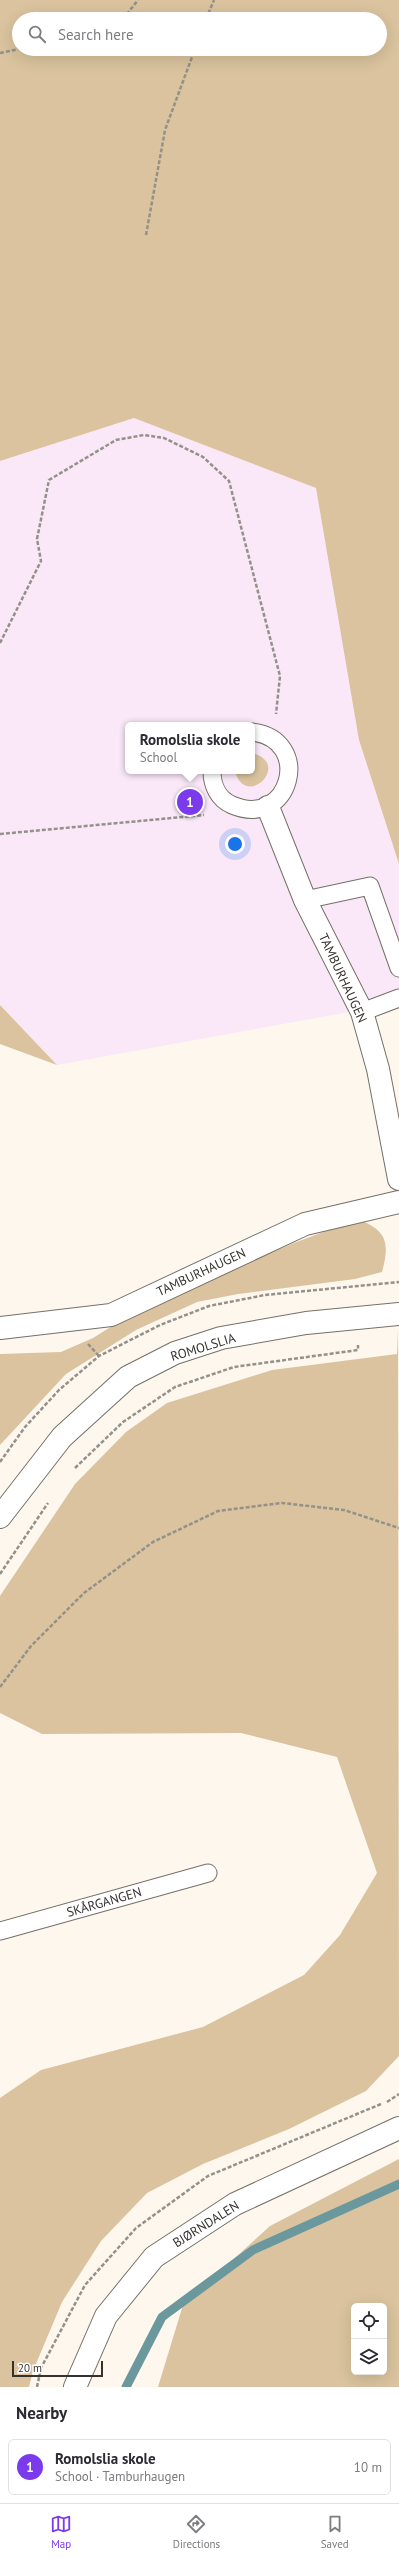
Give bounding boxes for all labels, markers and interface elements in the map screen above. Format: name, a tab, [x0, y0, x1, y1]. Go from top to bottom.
search box	[12, 12, 387, 56]
icon: search	[26, 23, 48, 45]
text: Search here	[58, 25, 134, 44]
popup	[125, 722, 255, 774]
text: Romolslia skole	[140, 730, 240, 749]
text: School	[140, 749, 177, 766]
pin: 1	[177, 787, 203, 817]
your location	[225, 834, 245, 854]
street label: TAMBURHAUGEN	[315, 931, 371, 1025]
street label: TAMBURHAUGEN	[154, 1244, 248, 1300]
street label: ROMOLSLIA	[168, 1329, 238, 1365]
street label: SKÅRGANGEN	[65, 1883, 143, 1921]
street label: BJØRNDALEN	[170, 2197, 242, 2251]
map controls	[351, 2303, 387, 2375]
button: locate	[351, 2303, 387, 2339]
button: layers	[351, 2339, 387, 2375]
scale bar	[12, 2359, 103, 2378]
text: 20 m	[18, 2361, 42, 2375]
text: Nearby	[16, 2402, 67, 2424]
text: Romolslia skole	[55, 2449, 156, 2468]
text: 1	[26, 2459, 34, 2476]
text: 10 m	[354, 2459, 382, 2476]
text: School · Tamburhaugen	[55, 2468, 185, 2485]
tab: Map	[50, 2513, 72, 2551]
tab: Directions	[173, 2513, 220, 2551]
tab: Saved	[321, 2513, 349, 2551]

